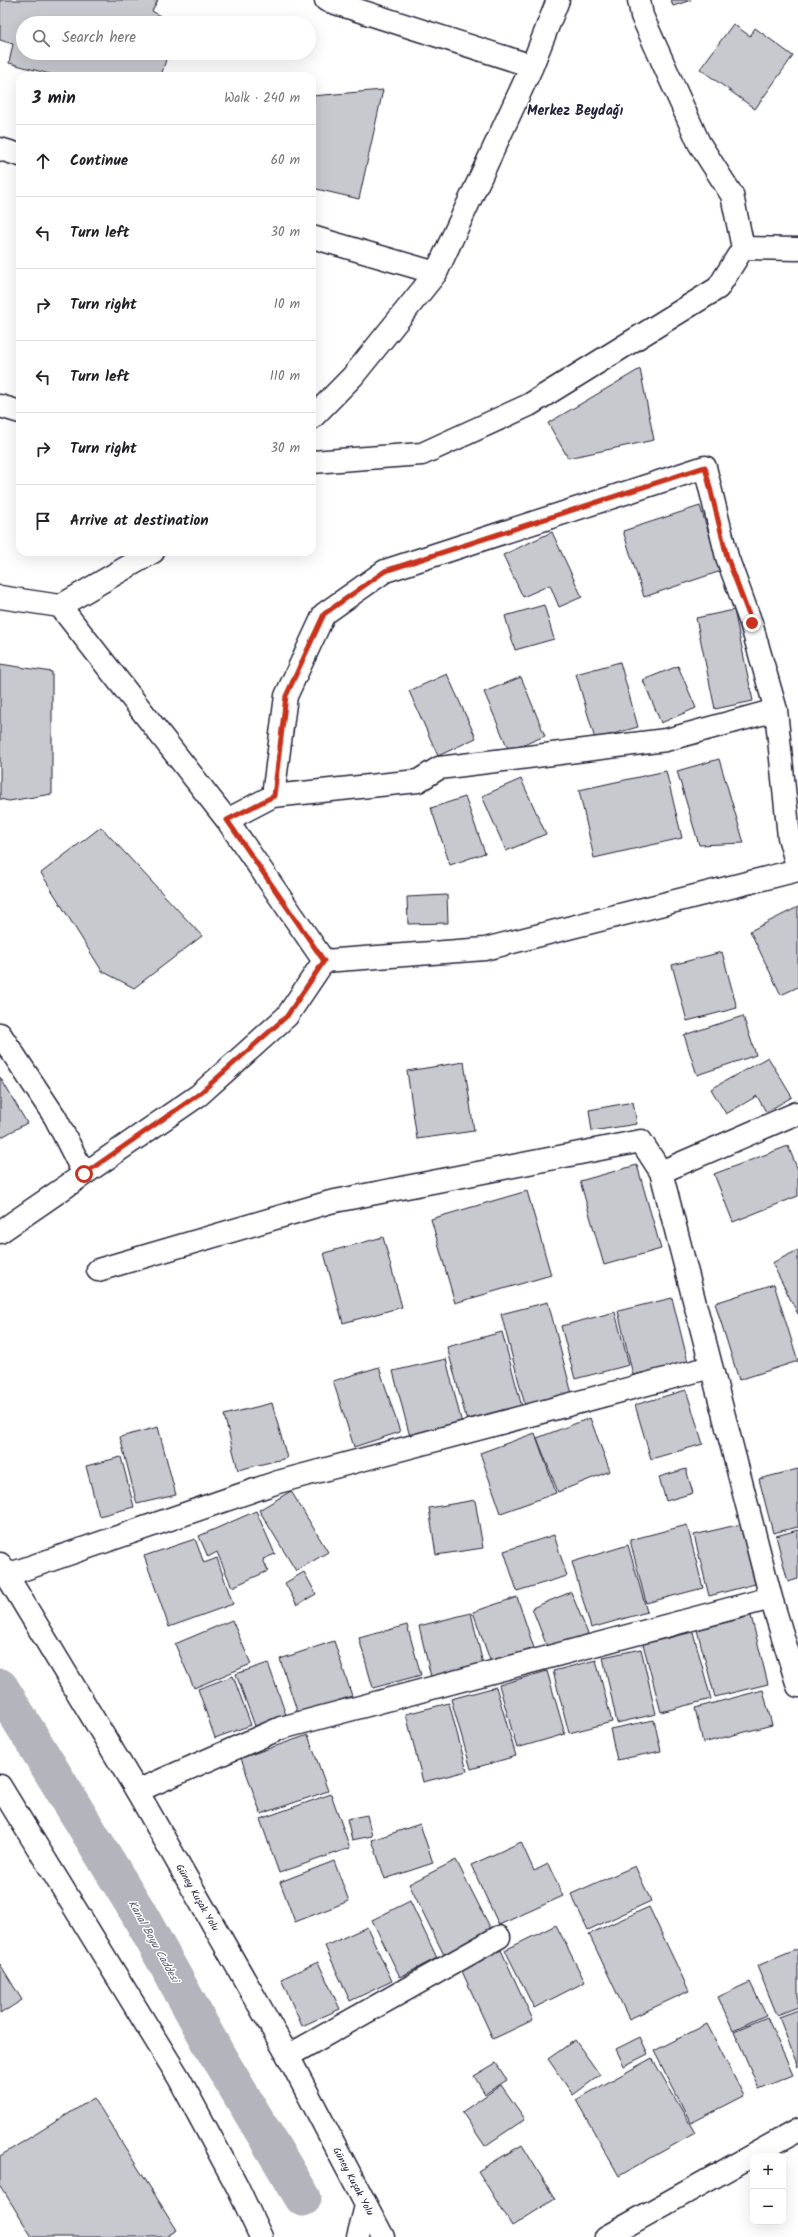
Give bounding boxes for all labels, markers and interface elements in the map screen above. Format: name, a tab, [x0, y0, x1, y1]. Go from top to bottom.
search box	[16, 16, 316, 60]
text: Search here	[62, 26, 136, 50]
icon: search	[30, 27, 52, 49]
text: 3 min	[32, 85, 76, 112]
text: Walk · 240 m	[224, 88, 300, 109]
district label: Merkez Beydağı	[527, 100, 623, 122]
text: Continue	[70, 149, 128, 173]
icon: ahead	[32, 150, 54, 172]
text: 60 m	[271, 150, 300, 171]
text: Turn left	[70, 221, 130, 245]
icon: left	[32, 222, 54, 244]
text: 30 m	[271, 222, 300, 243]
text: Turn right	[70, 293, 137, 317]
icon: right	[32, 294, 54, 316]
text: 10 m	[274, 294, 300, 315]
text: Turn left	[70, 365, 130, 389]
icon: left	[32, 366, 54, 388]
text: 110 m	[270, 366, 300, 387]
text: Turn right	[70, 437, 137, 461]
icon: right	[32, 438, 54, 460]
text: 30 m	[271, 438, 300, 459]
text: Arrive at destination	[70, 509, 209, 533]
icon: arrive	[32, 510, 54, 532]
route end	[743, 614, 761, 632]
route start	[75, 1165, 93, 1183]
street label: Güney Kuşak Yolu	[171, 1861, 223, 1934]
water label: Kanal Boyu Caddesi	[123, 1897, 184, 1988]
street label: Güney Kuşak Yolu	[328, 2144, 378, 2219]
map controls	[750, 2153, 786, 2225]
button: +	[750, 2153, 786, 2189]
button: −	[750, 2189, 786, 2225]

